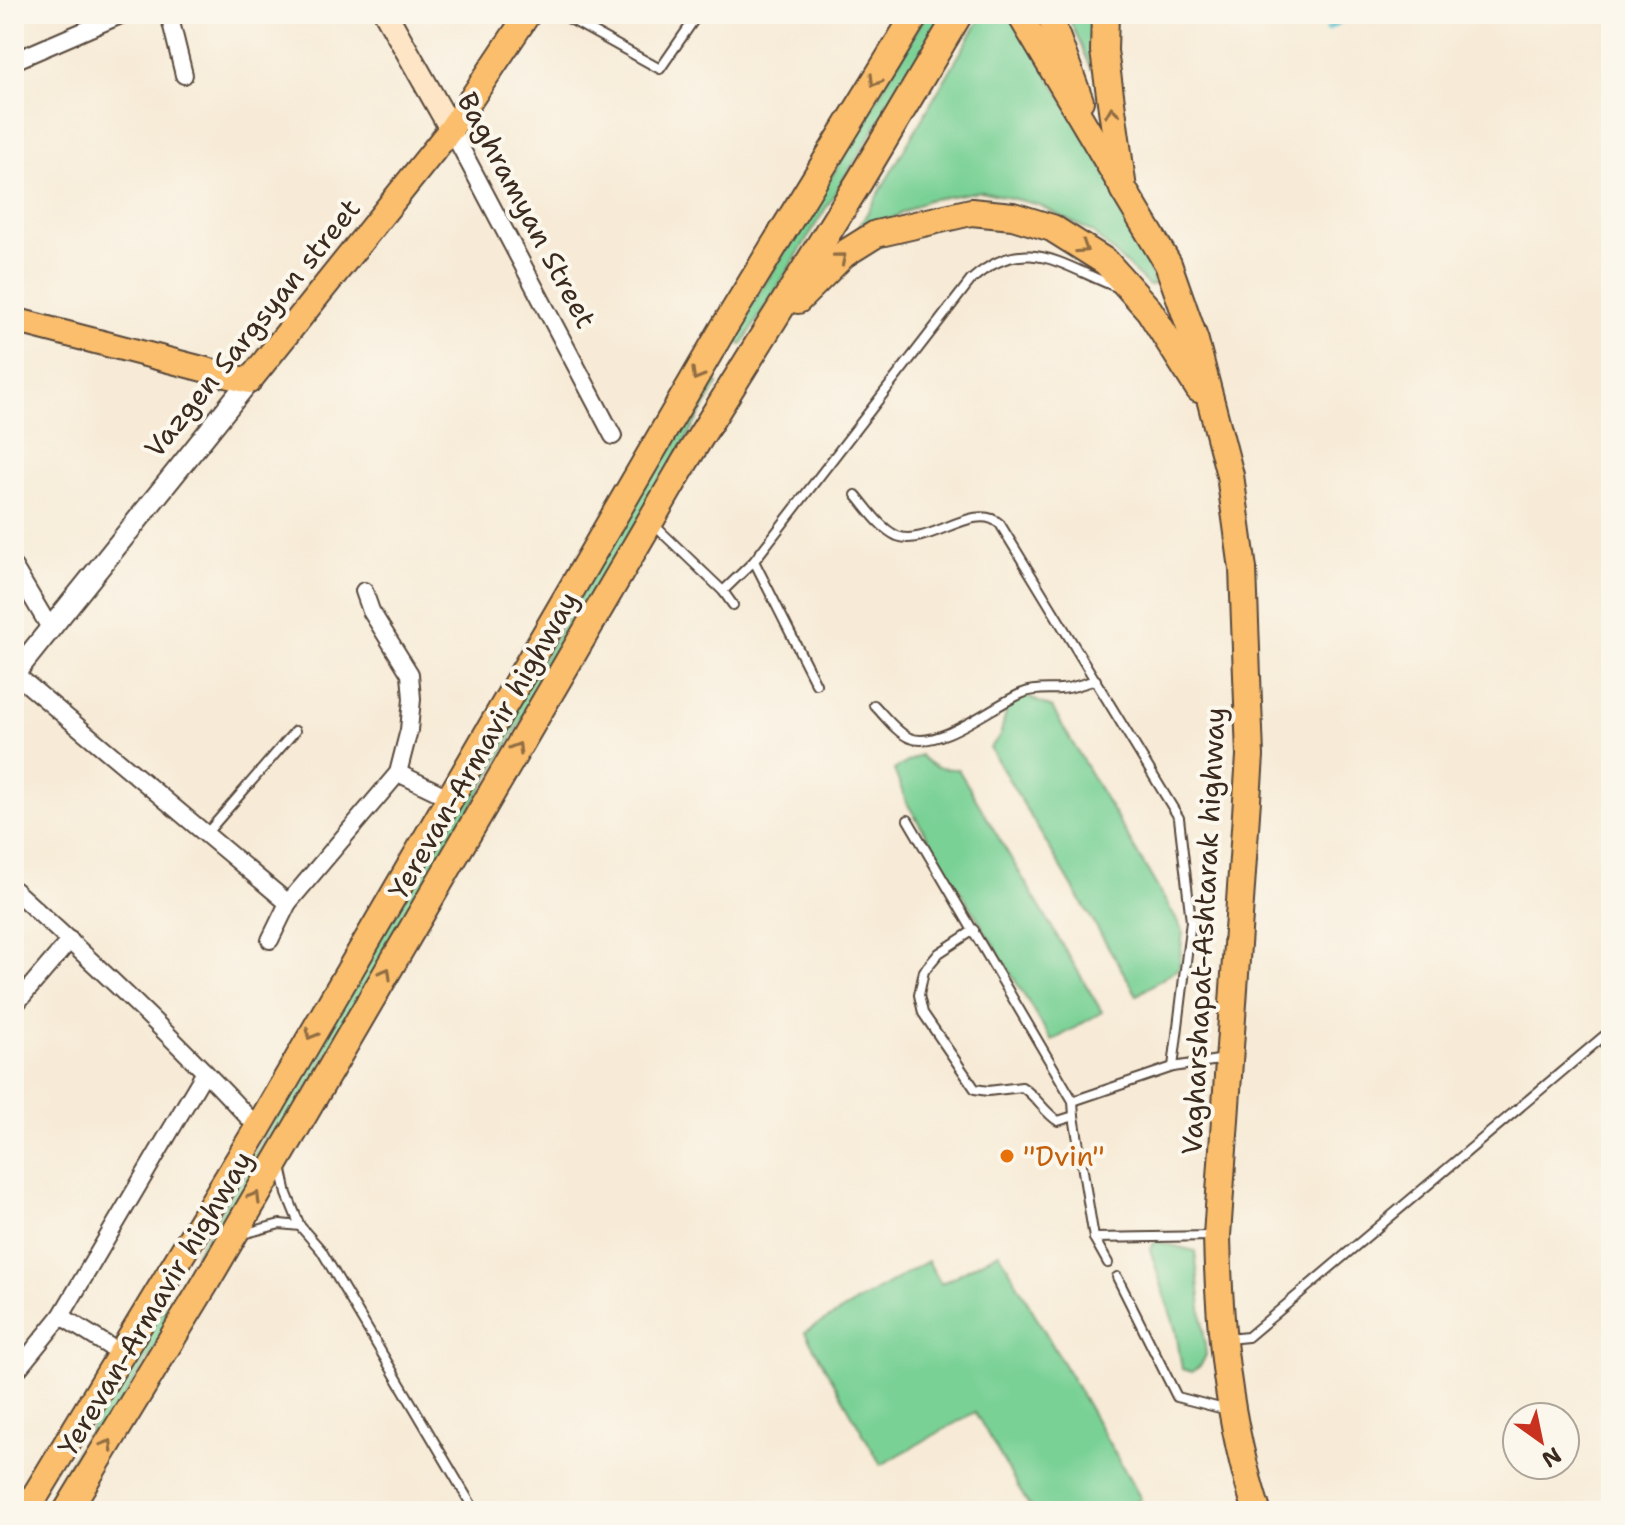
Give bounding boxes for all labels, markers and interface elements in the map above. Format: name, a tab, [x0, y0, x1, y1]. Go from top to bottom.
one-way arrow	[869, 72, 885, 87]
street label: Baghramyan Street	[449, 85, 605, 335]
one-way arrow	[1104, 105, 1121, 119]
street label: Vazgen Sargsyan street	[135, 190, 369, 466]
one-way arrow	[1074, 238, 1089, 253]
one-way arrow	[832, 253, 846, 268]
one-way arrow	[691, 366, 707, 381]
street label: Yerevan-Armavir highway	[379, 584, 587, 906]
street label: Vagharshapat-Ashtarak highway	[1172, 706, 1234, 1156]
one-way arrow	[507, 742, 523, 757]
one-way arrow	[376, 967, 392, 981]
one-way arrow	[305, 1025, 321, 1040]
place label: "Dvin"	[1023, 1137, 1105, 1175]
street label: Yerevan-Armavir highway	[49, 1143, 261, 1463]
marker: "Dvin"	[998, 1147, 1016, 1165]
one-way arrow	[246, 1191, 261, 1206]
north arrow	[1501, 1401, 1581, 1481]
one-way arrow	[99, 1439, 114, 1454]
text: N	[1536, 1440, 1567, 1474]

